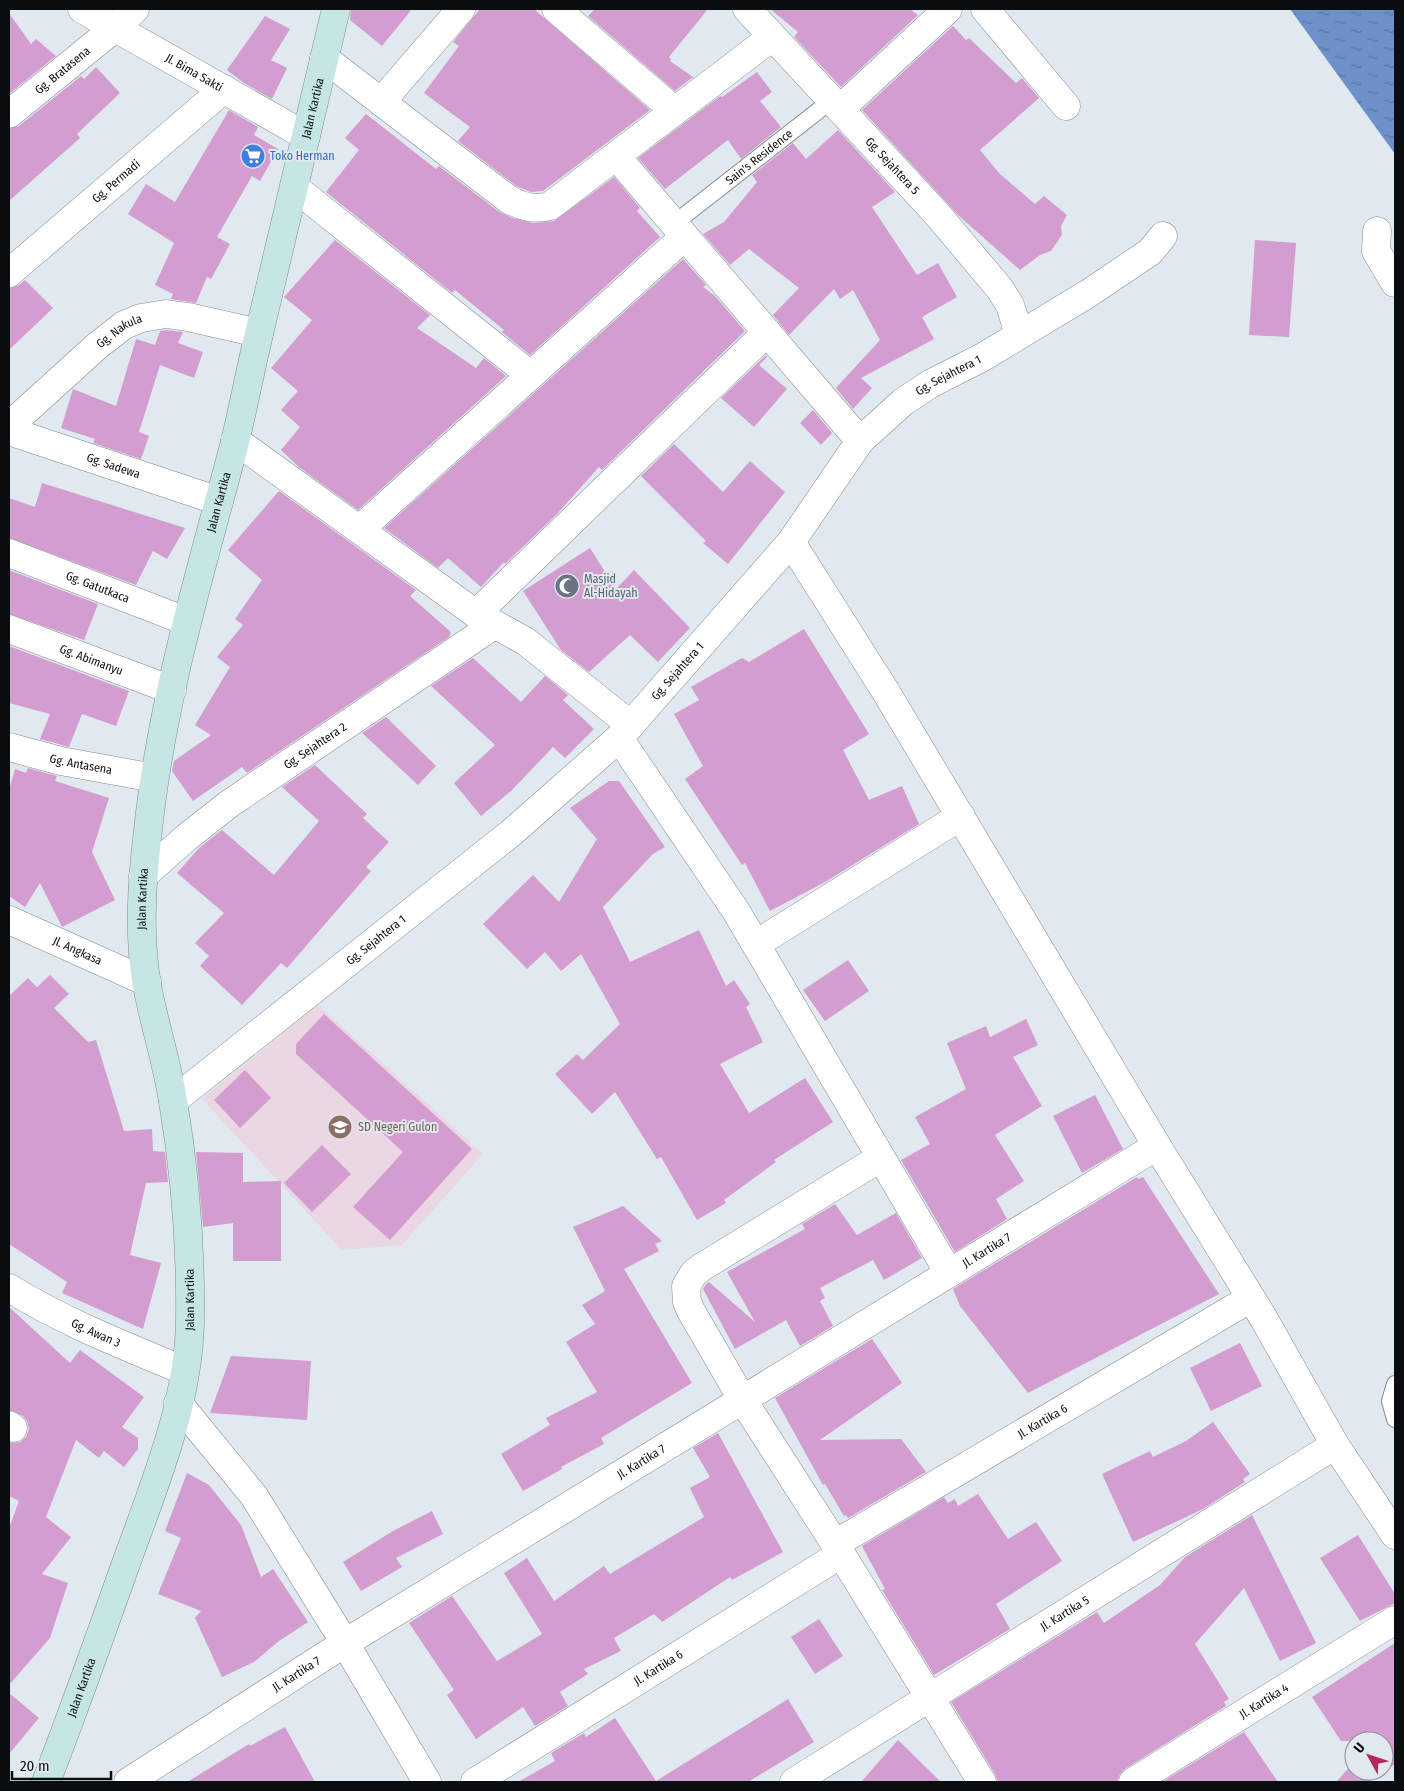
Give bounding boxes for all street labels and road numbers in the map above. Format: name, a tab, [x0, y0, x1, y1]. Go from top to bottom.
street label: Gg. Bratasena	[32, 44, 93, 97]
street label: Jl. Bima Sakti	[163, 51, 225, 94]
street label: Jalan Kartika	[299, 76, 327, 140]
street label: Sain's Residence	[723, 126, 795, 188]
street label: Gg. Sejahtera 5	[863, 135, 923, 198]
street label: Gg. Permadi	[89, 157, 143, 206]
street label: Gg. Nakula	[94, 311, 144, 351]
street label: Gg. Sejahtera 1	[913, 352, 983, 399]
street label: Gg. Sadewa	[85, 450, 142, 481]
street label: Jalan Kartika	[204, 470, 234, 534]
street label: Gg. Gatutkaca	[64, 569, 132, 606]
street label: Gg. Sejahtera 1	[649, 640, 707, 703]
street label: Gg. Abimanyu	[58, 642, 125, 678]
street label: Gg. Sejahtera 2	[281, 720, 349, 772]
street label: Gg. Antasena	[48, 751, 113, 777]
street label: Jalan Kartika	[135, 867, 151, 930]
street label: Gg. Sejahtera 1	[343, 912, 408, 968]
street label: Jl. Angkasa	[51, 934, 104, 968]
street label: Jl. Kartika 7	[960, 1230, 1014, 1270]
street label: Jalan Kartika	[183, 1269, 197, 1331]
street label: Gg. Awan 3	[69, 1316, 123, 1350]
street label: Jl. Kartika 6	[1015, 1401, 1070, 1441]
street label: Jl. Kartika 7	[614, 1442, 668, 1482]
street label: Jl. Kartika 5	[1038, 1593, 1092, 1634]
street label: Jl. Kartika 6	[631, 1647, 686, 1688]
street label: Jl. Kartika 7	[270, 1654, 323, 1695]
street label: Jalan Kartika	[64, 1656, 99, 1719]
street label: Jl. Kartika 4	[1237, 1680, 1291, 1721]

